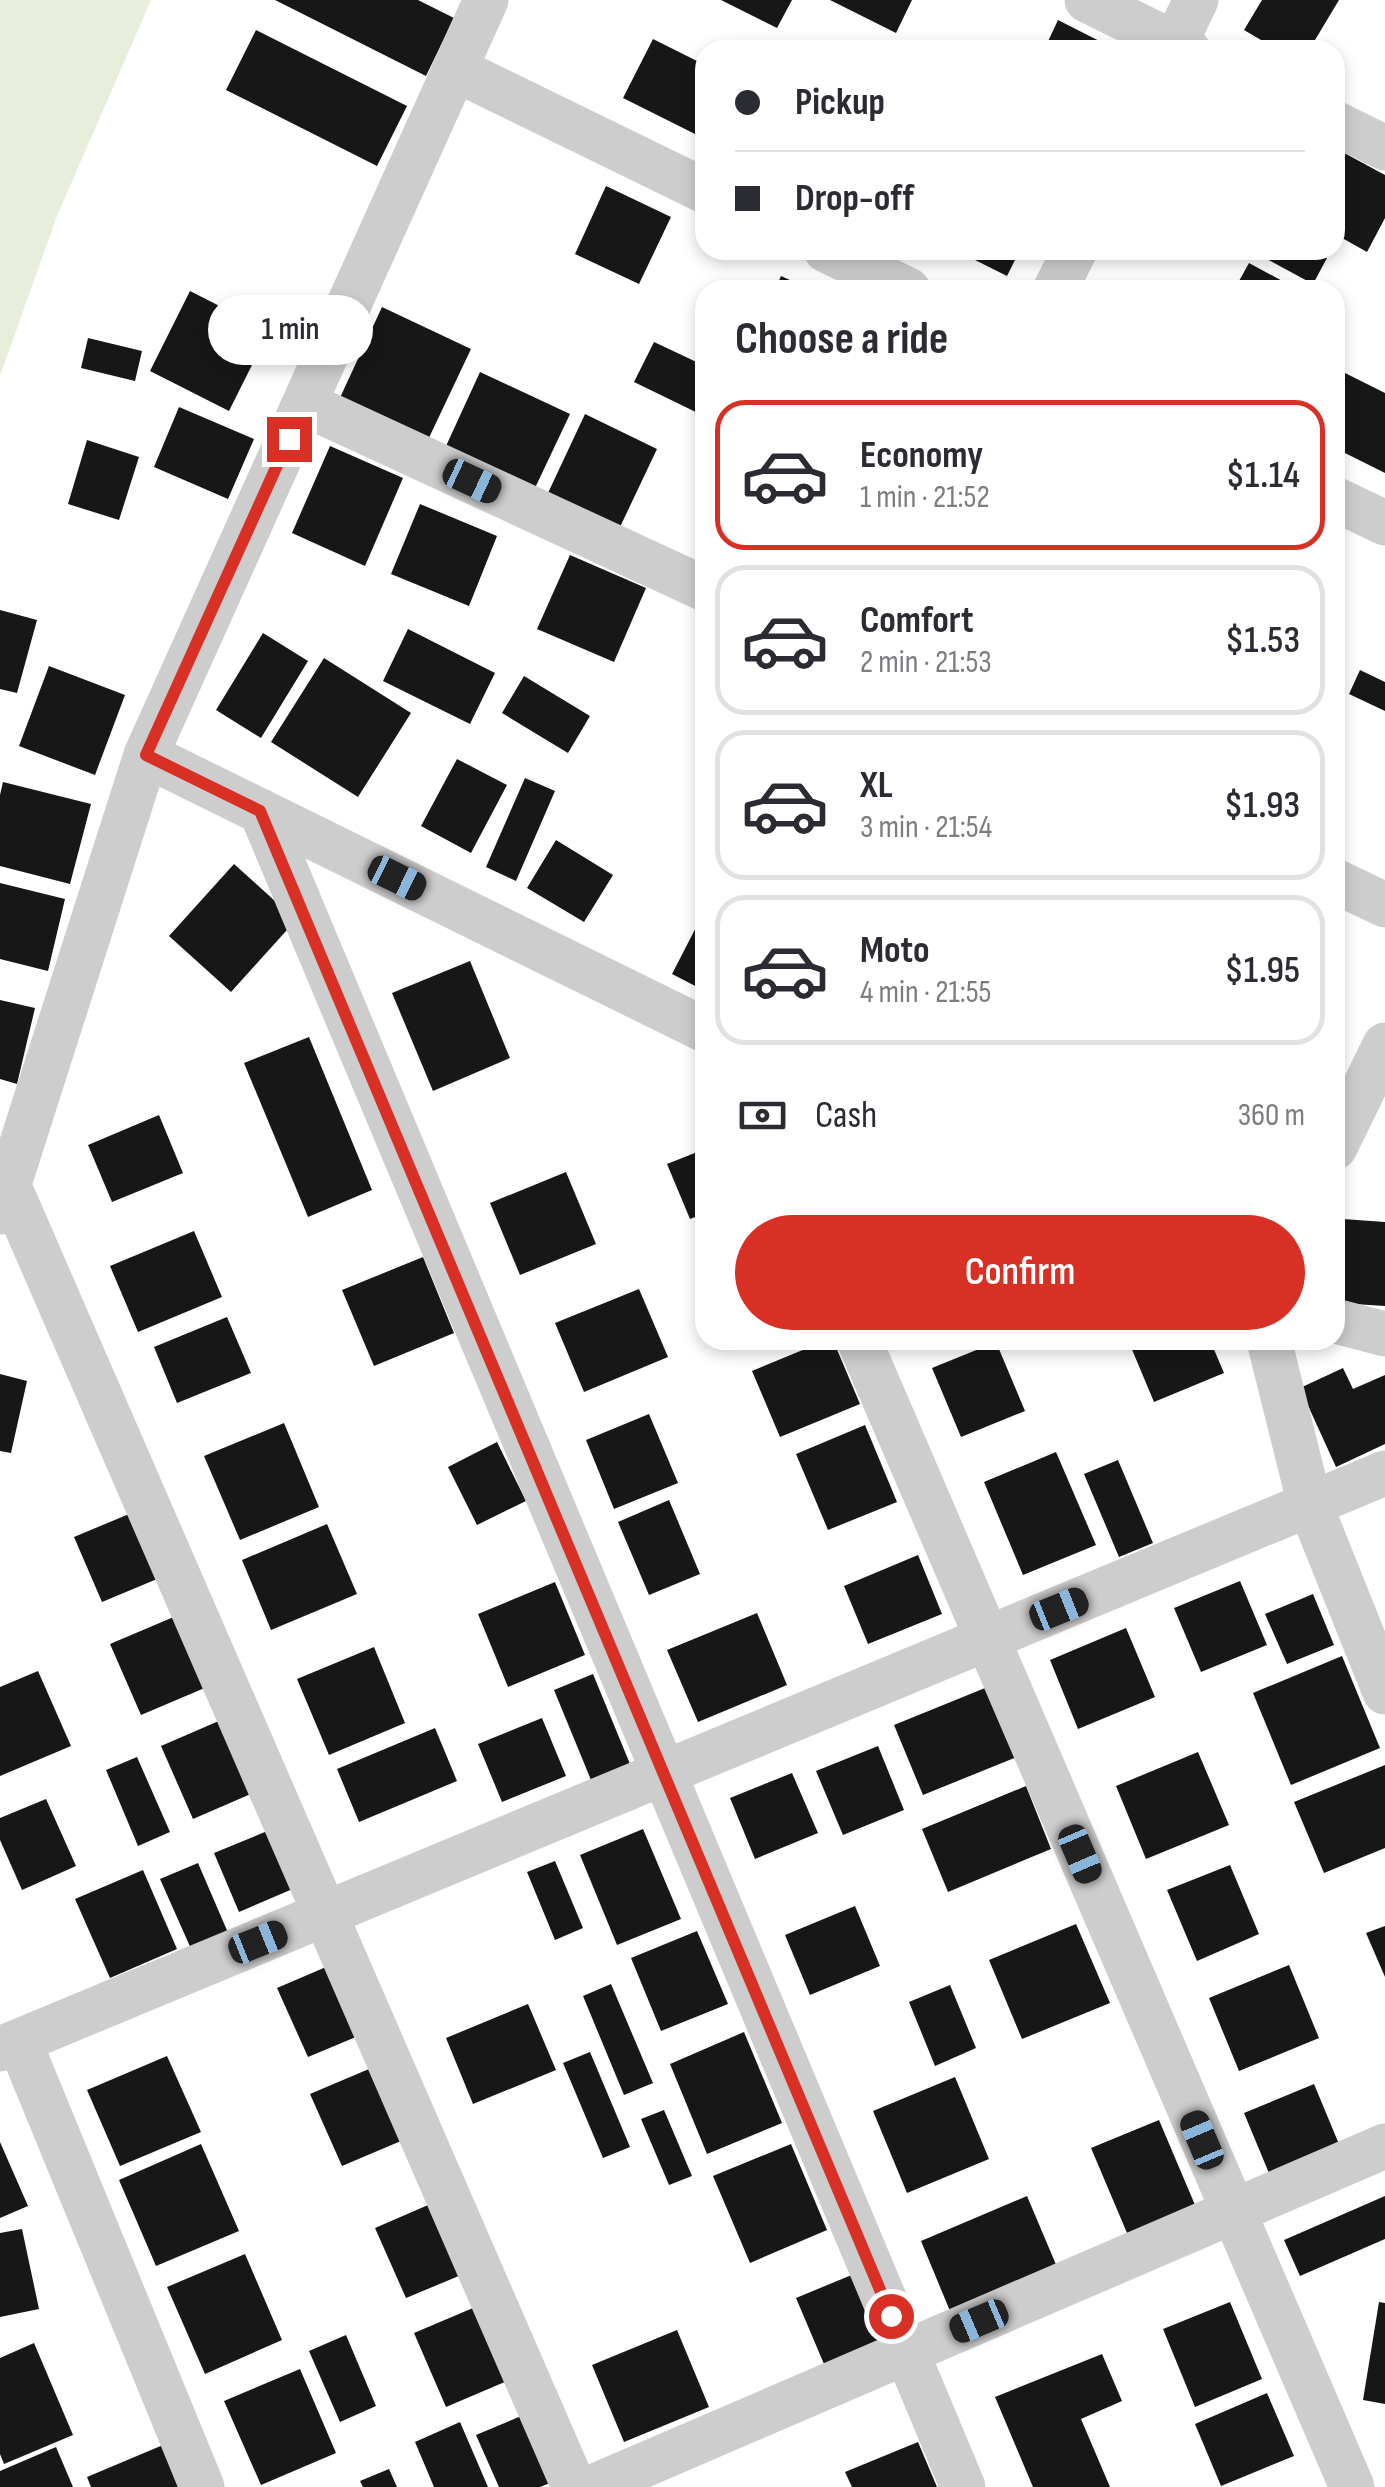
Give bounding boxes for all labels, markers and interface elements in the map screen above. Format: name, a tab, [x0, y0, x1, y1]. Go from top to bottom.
text: Pickup	[795, 80, 885, 125]
text: Drop-off	[795, 176, 914, 221]
callout: 1 min	[206, 294, 372, 364]
text: 1 min	[261, 310, 320, 349]
text: Choose a ride	[735, 312, 948, 367]
route end	[267, 417, 312, 462]
icon: car	[740, 430, 830, 520]
text: Economy	[860, 433, 983, 478]
text: $1.14	[1226, 453, 1300, 498]
car	[438, 455, 506, 507]
text: 1 min · 21:52	[860, 478, 990, 517]
icon: car	[740, 595, 830, 685]
text: Comfort	[860, 598, 974, 643]
text: $1.53	[1225, 618, 1300, 663]
text: 2 min · 21:53	[860, 643, 992, 682]
icon: car	[740, 760, 830, 850]
text: XL	[860, 763, 893, 808]
text: $1.93	[1224, 783, 1300, 828]
text: 3 min · 21:54	[860, 808, 992, 847]
car	[363, 851, 431, 905]
icon: car	[740, 925, 830, 1015]
text: Moto	[860, 928, 930, 973]
text: $1.95	[1225, 948, 1300, 993]
text: 4 min · 21:55	[860, 973, 991, 1012]
icon: cash	[735, 1088, 790, 1143]
text: Cash	[815, 1093, 877, 1138]
text: 360 m	[1238, 1096, 1305, 1135]
button: Confirm	[735, 1215, 1305, 1330]
car	[1026, 1584, 1092, 1634]
car	[1054, 1821, 1106, 1887]
car	[225, 1917, 291, 1967]
car	[1176, 2107, 1228, 2173]
route start	[869, 2294, 914, 2339]
car	[946, 2295, 1012, 2347]

